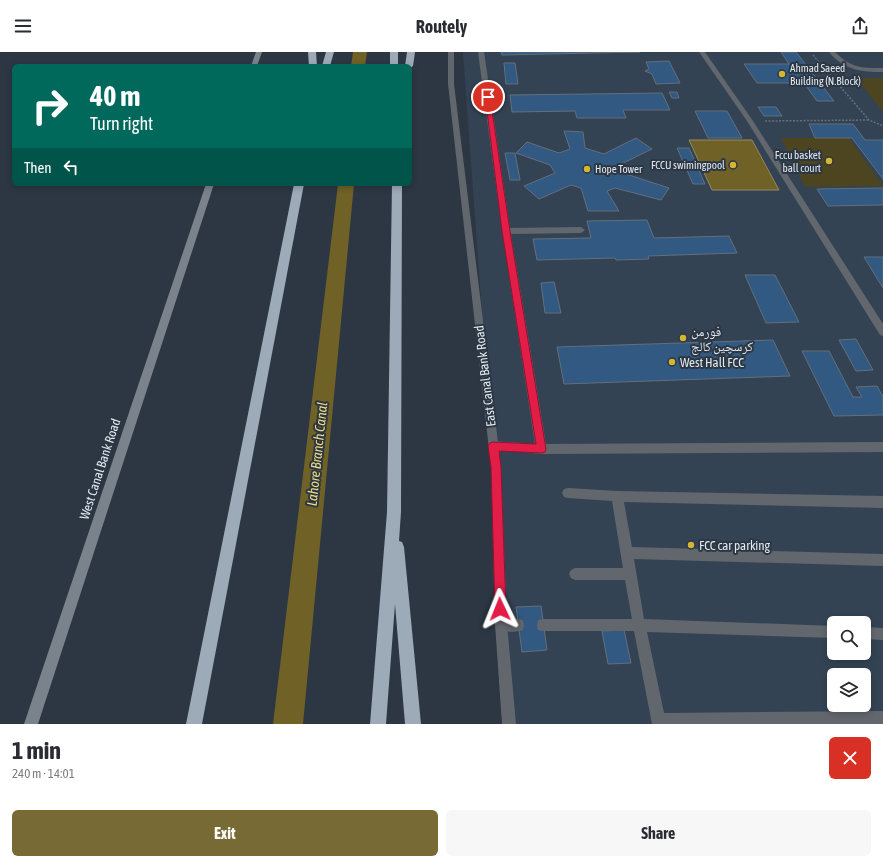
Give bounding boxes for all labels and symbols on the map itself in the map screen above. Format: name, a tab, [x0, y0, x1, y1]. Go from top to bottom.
place label: Ahmad Saeed Building (N.Block)	[790, 62, 861, 87]
marker: Ahmad Saeed Building (N.Block)	[777, 69, 787, 79]
pin	[471, 80, 505, 114]
place label: Fccu basket ball court	[775, 149, 821, 174]
marker: Fccu basket ball court	[824, 156, 834, 166]
place label: FCCU swimingpool	[651, 159, 725, 171]
marker: FCCU swimingpool	[728, 160, 738, 170]
place label: Hope Tower	[595, 163, 643, 175]
marker: Hope Tower	[582, 164, 592, 174]
street label: East Canal Bank Road	[471, 324, 499, 428]
place label: فورمن کرسچین کالج	[691, 324, 754, 356]
marker: فورمن کرسچین کالج	[678, 333, 688, 343]
place label: West Hall FCC	[680, 355, 744, 370]
marker: West Hall FCC	[667, 357, 677, 367]
water label: Lahore Branch Canal	[304, 401, 330, 507]
street label: West Canal Bank Road	[77, 417, 123, 521]
place label: FCC car parking	[699, 538, 771, 553]
marker: FCC car parking	[686, 540, 696, 550]
position arrow	[479, 588, 521, 630]

